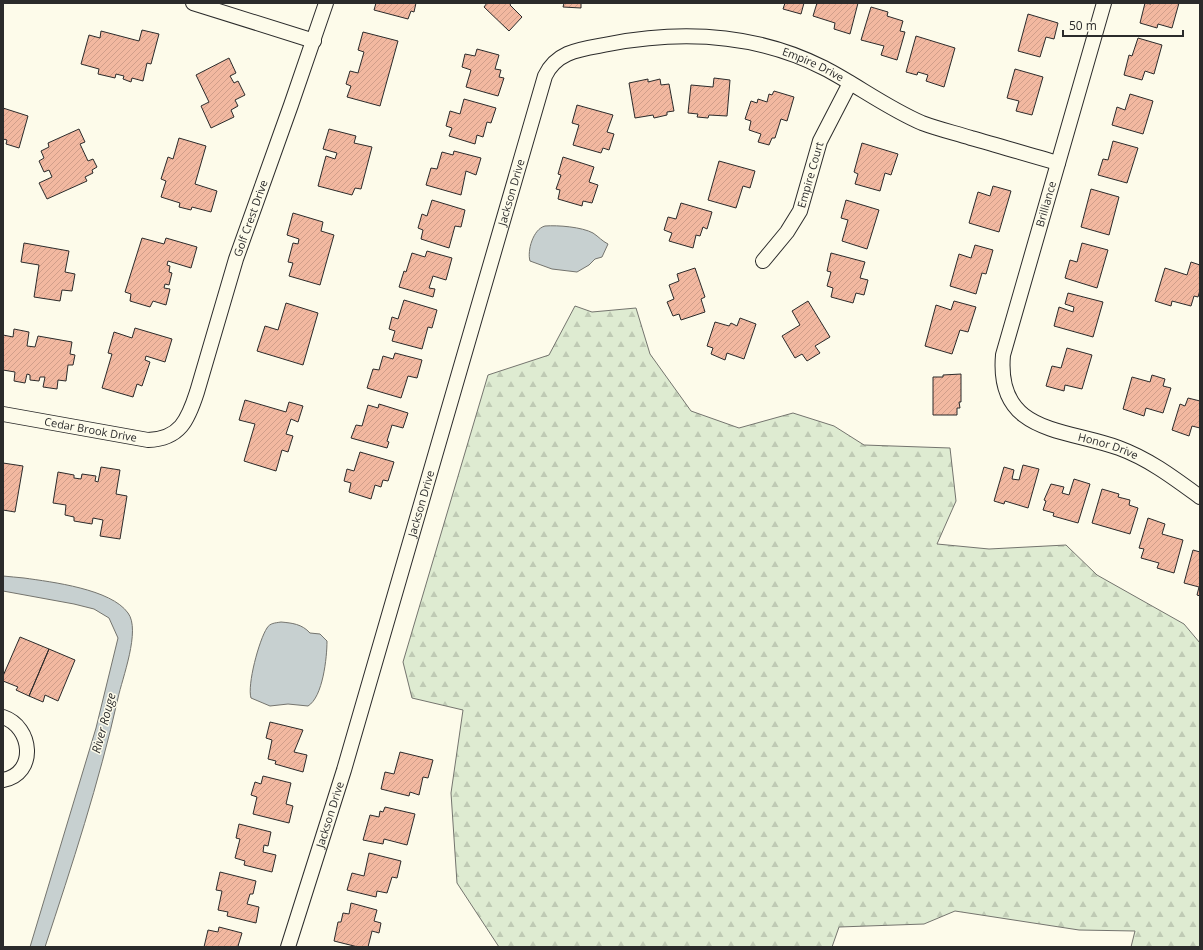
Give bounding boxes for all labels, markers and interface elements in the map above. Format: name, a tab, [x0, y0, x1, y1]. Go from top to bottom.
scale bar	[1063, 12, 1183, 38]
text: 50 m	[1069, 17, 1097, 34]
street label: Empire Drive	[780, 43, 847, 85]
street label: Empire Court	[793, 140, 826, 209]
street label: Jackson Drive	[494, 157, 528, 228]
street label: Golf Crest Drive	[229, 178, 271, 259]
street label: Brilliance	[1032, 179, 1059, 229]
street label: Cedar Brook Drive	[43, 414, 138, 445]
street label: Honor Drive	[1077, 429, 1141, 462]
street label: Jackson Drive	[404, 468, 437, 539]
water label: River Rouge	[87, 691, 120, 755]
street label: Jackson Drive	[312, 779, 347, 850]

